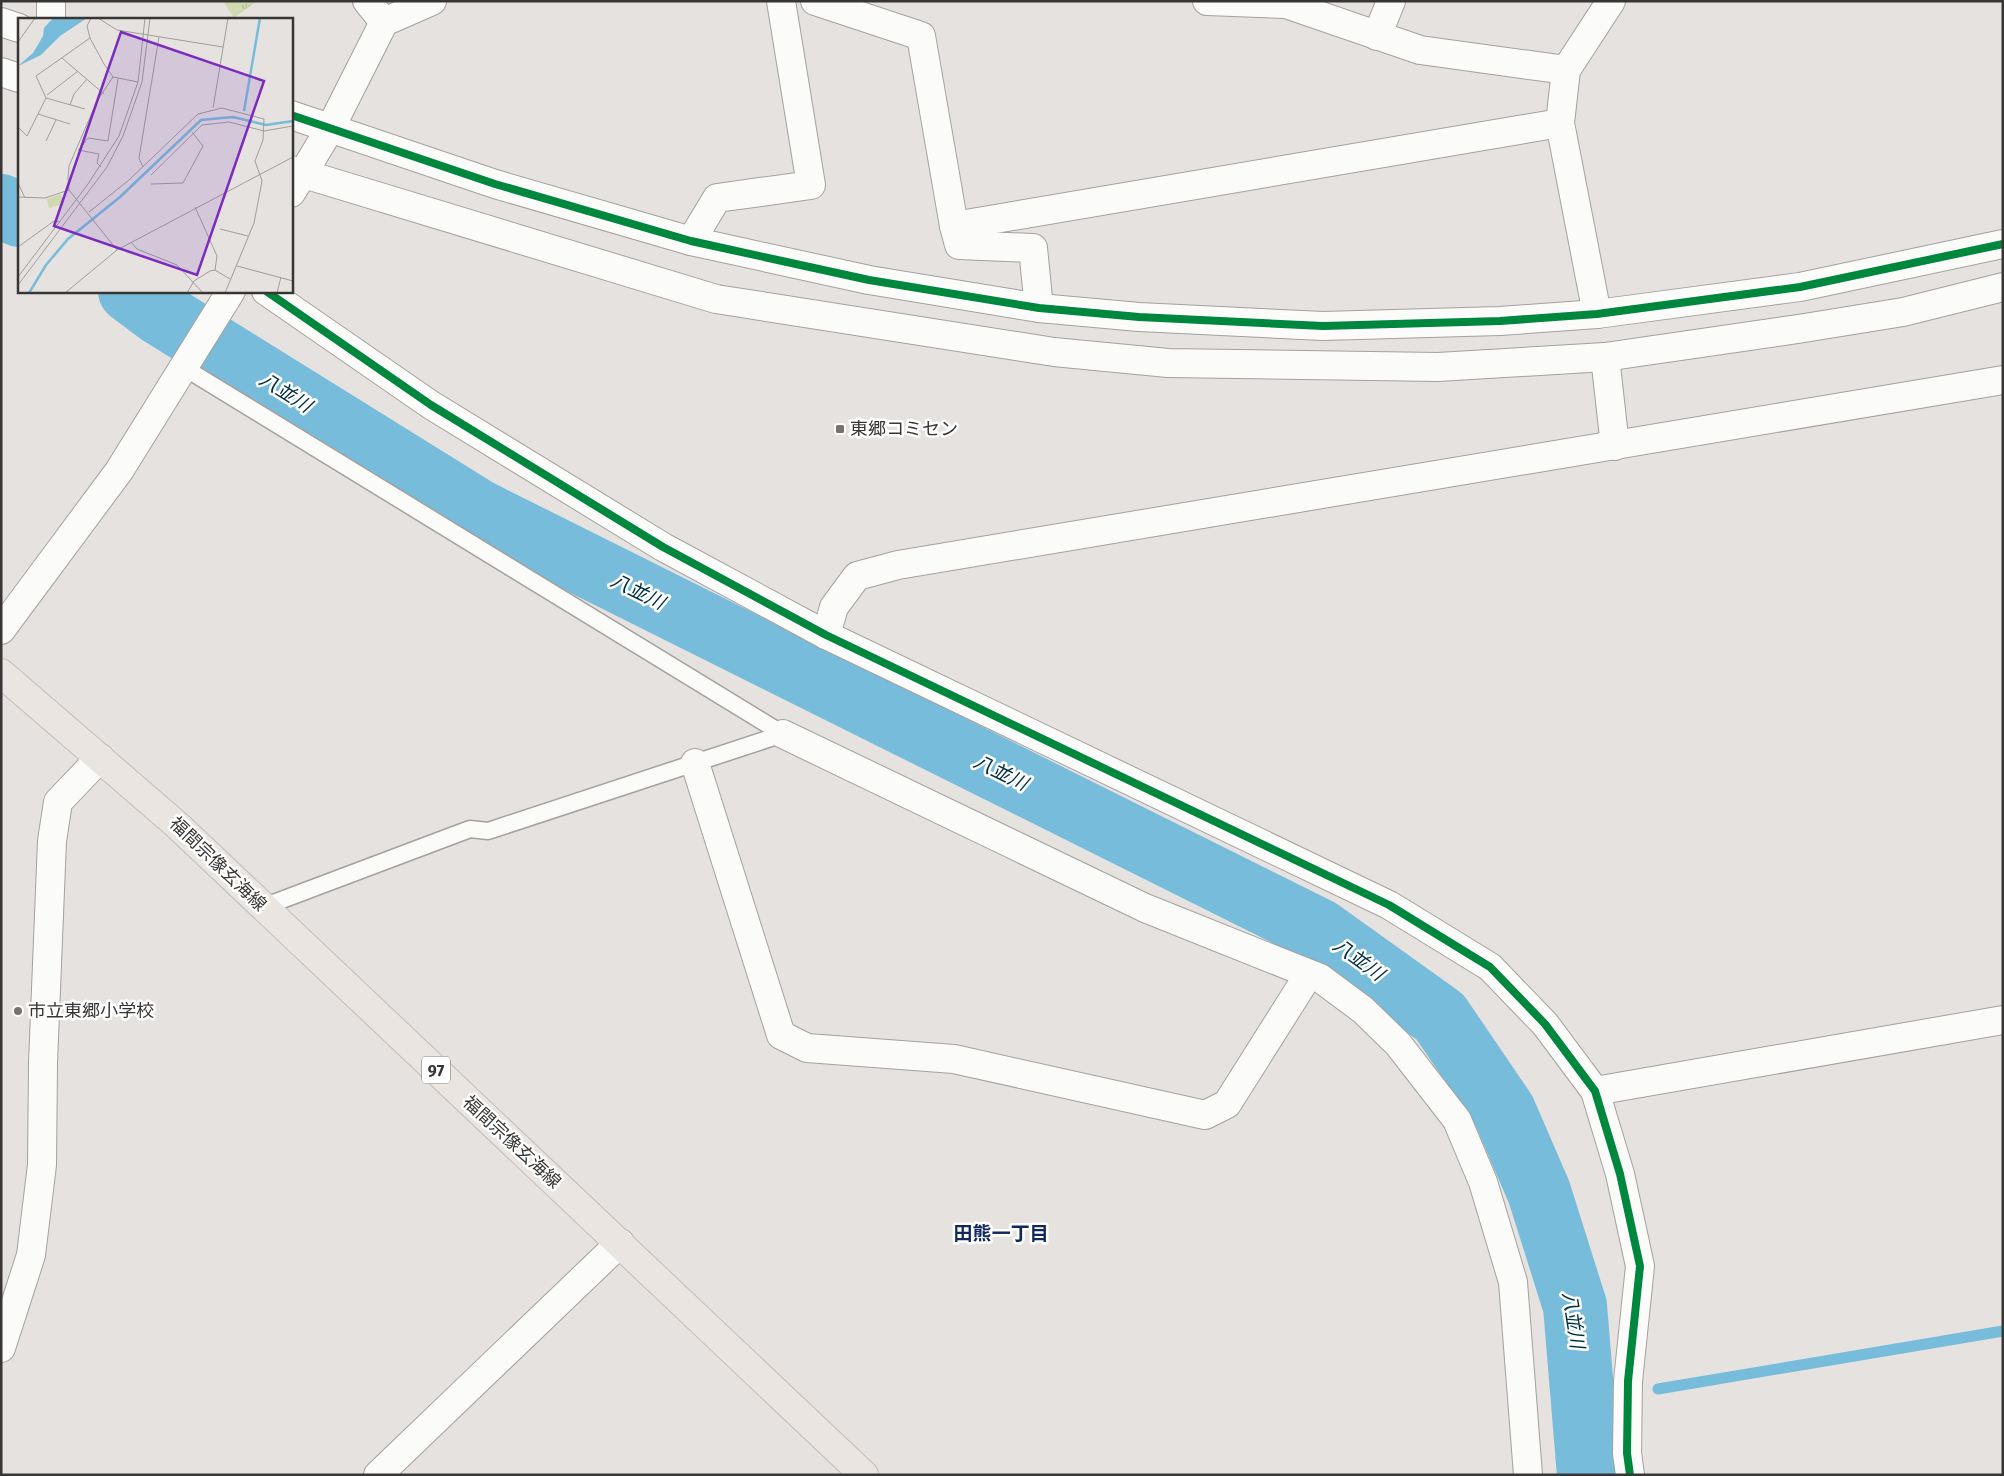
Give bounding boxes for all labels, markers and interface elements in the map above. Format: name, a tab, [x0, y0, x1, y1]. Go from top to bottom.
inset map	[18, 18, 292, 292]
water label: 八並川	[255, 368, 318, 418]
place label: 東郷コミセン	[850, 418, 958, 440]
marker: 東郷コミセン	[834, 423, 846, 435]
water label: 八並川	[607, 569, 670, 615]
water label: 八並川	[970, 750, 1033, 796]
street label: 福間宗像玄海線	[165, 812, 271, 916]
water label: 八並川	[1329, 933, 1390, 987]
place label: 市立東郷小学校	[28, 1000, 154, 1022]
marker: 市立東郷小学校	[12, 1005, 24, 1017]
road number: 97	[422, 1056, 450, 1084]
street label: 福間宗像玄海線	[458, 1091, 566, 1193]
district label: 田熊一丁目	[953, 1222, 1049, 1245]
water label: 八並川	[1558, 1290, 1590, 1352]

